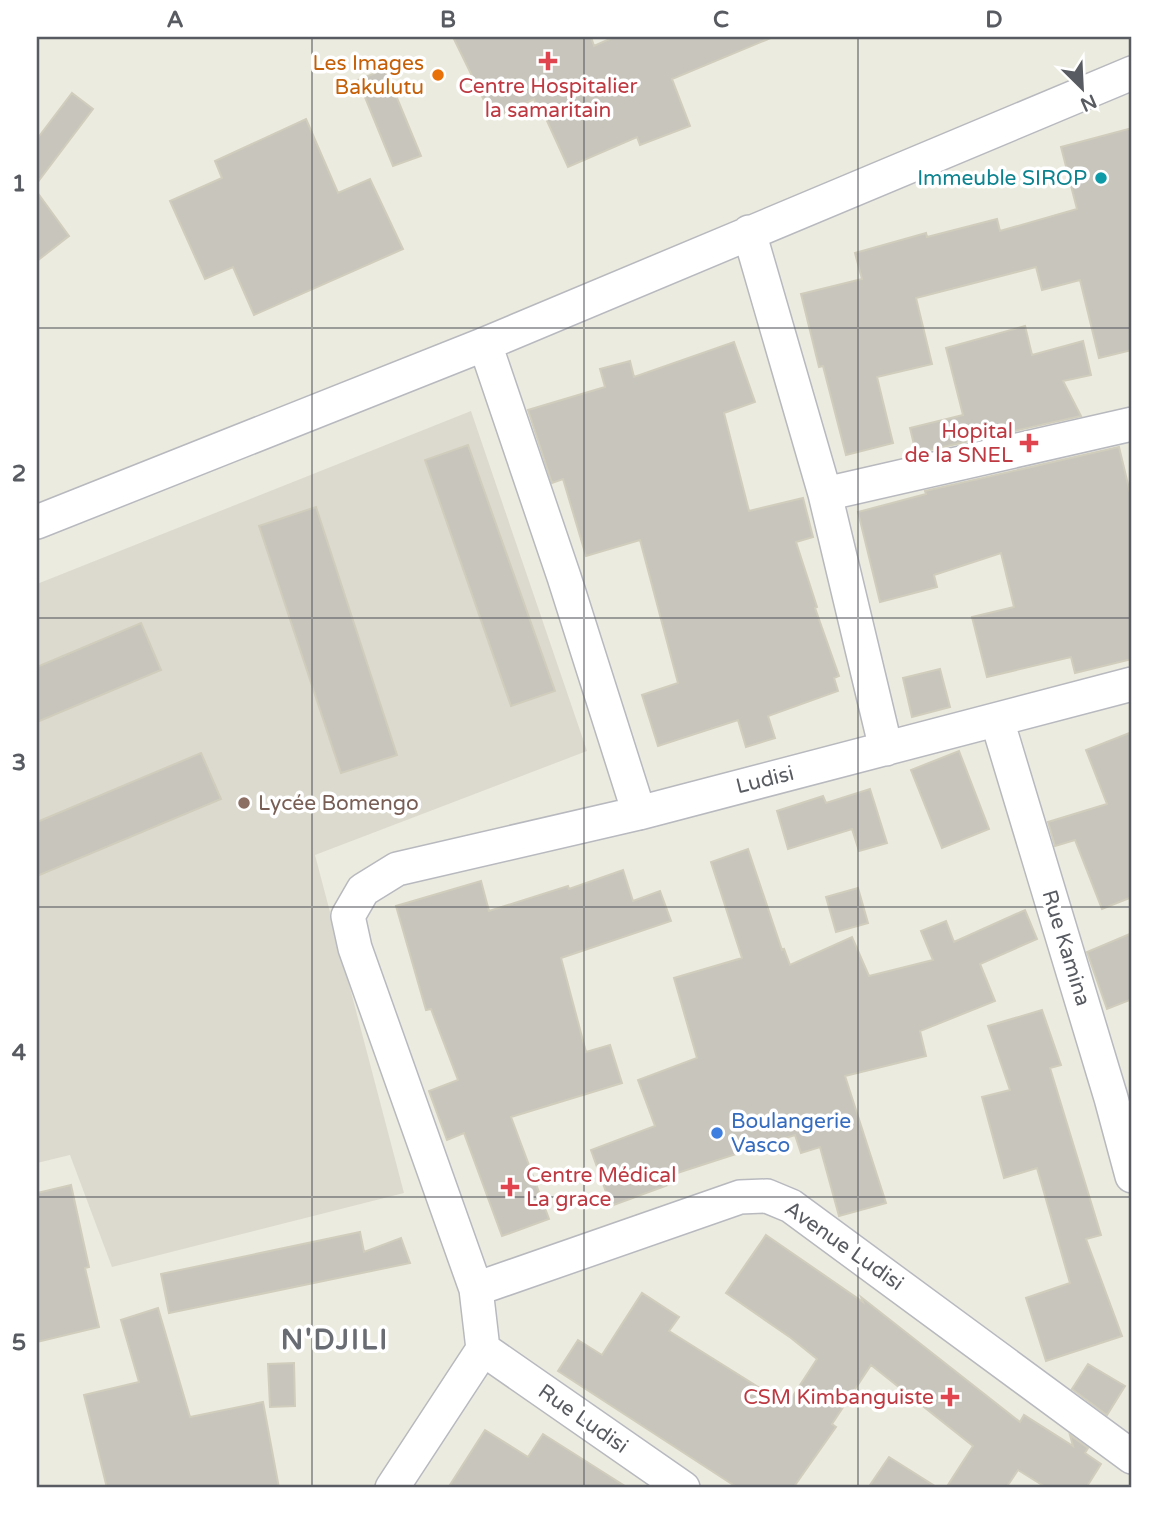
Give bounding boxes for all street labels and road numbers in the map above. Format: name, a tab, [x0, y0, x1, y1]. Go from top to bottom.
street label: Ludisi	[734, 761, 796, 799]
street label: Rue Kamina	[1036, 887, 1096, 1009]
street label: Avenue Ludisi	[780, 1196, 908, 1296]
street label: Rue Ludisi	[533, 1379, 633, 1459]

